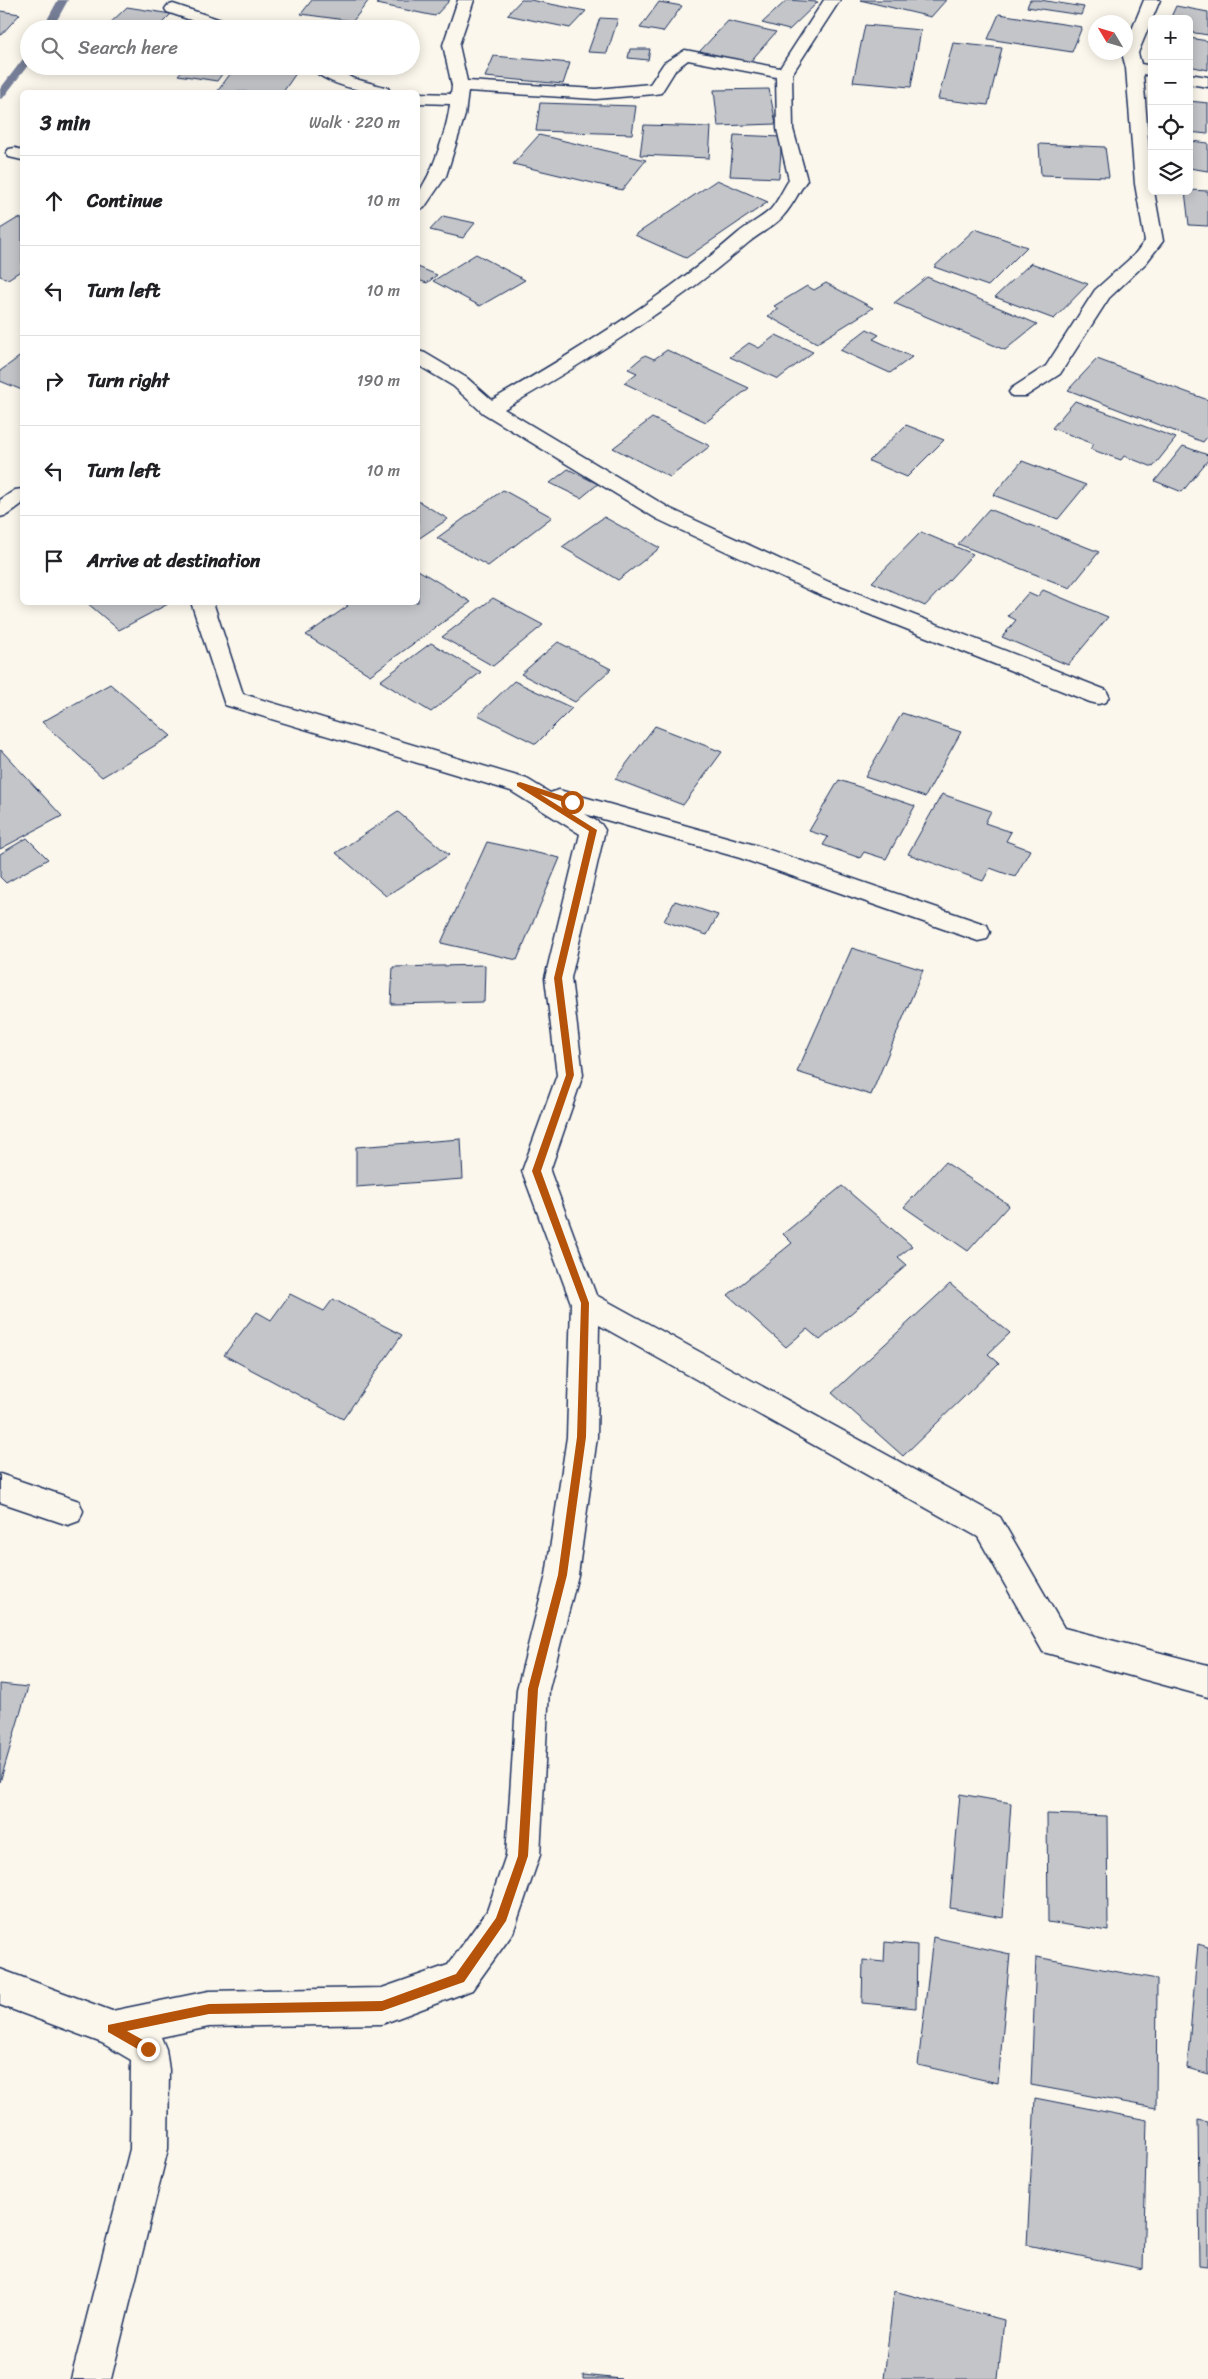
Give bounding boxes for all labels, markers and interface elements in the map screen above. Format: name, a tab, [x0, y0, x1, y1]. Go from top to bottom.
north arrow	[1088, 15, 1133, 60]
map controls	[1148, 15, 1193, 195]
button: +	[1148, 15, 1193, 60]
search box	[20, 20, 420, 75]
text: Search here	[78, 31, 178, 64]
icon: search	[38, 34, 66, 62]
button: −	[1148, 60, 1193, 105]
text: 3 min	[40, 104, 90, 142]
button: locate	[1148, 105, 1193, 150]
text: Walk · 220 m	[309, 108, 400, 137]
button: layers	[1148, 150, 1193, 195]
text: Continue	[87, 184, 163, 217]
text: 10 m	[367, 186, 400, 215]
icon: ahead	[40, 187, 68, 215]
text: Turn left	[87, 274, 160, 307]
text: 10 m	[367, 276, 400, 305]
icon: left	[40, 277, 68, 305]
text: Turn right	[87, 364, 169, 397]
text: 190 m	[357, 366, 400, 395]
icon: right	[40, 367, 68, 395]
text: Turn left	[87, 454, 160, 487]
text: 10 m	[367, 456, 400, 485]
icon: left	[40, 457, 68, 485]
text: Arrive at destination	[87, 544, 260, 577]
icon: arrive	[40, 547, 68, 575]
route start	[561, 791, 584, 814]
route end	[137, 2038, 160, 2061]

